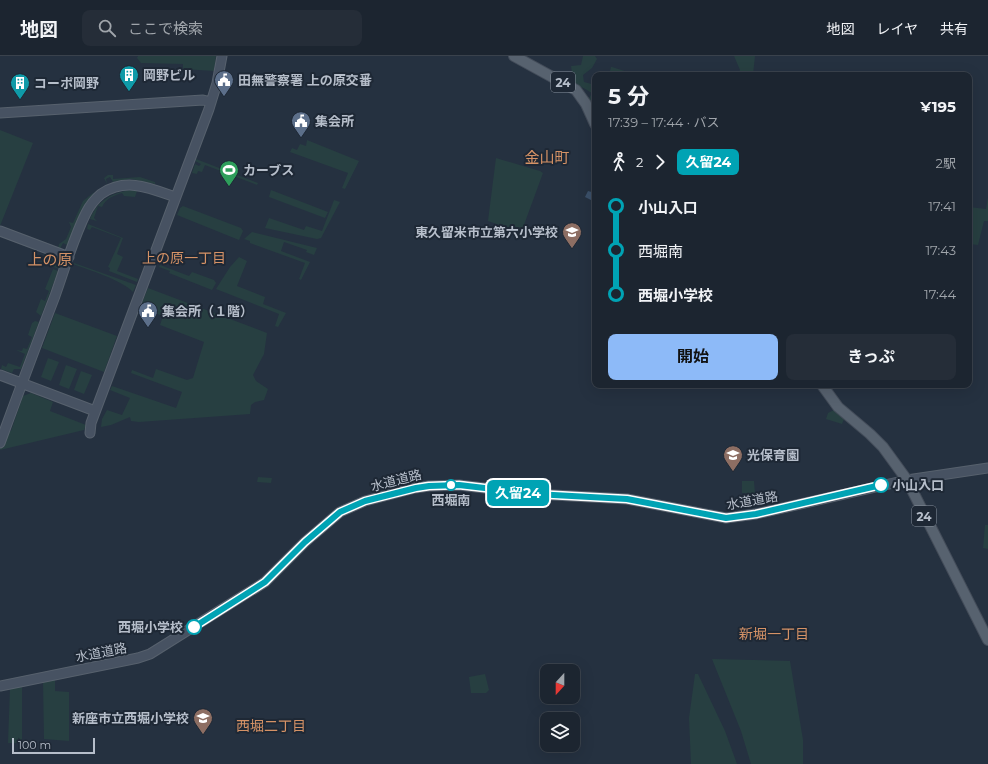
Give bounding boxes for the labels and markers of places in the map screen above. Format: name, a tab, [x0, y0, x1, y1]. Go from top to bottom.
building icon: 岡野ビル	[118, 64, 140, 92]
place label: 岡野ビル	[143, 67, 195, 83]
public building icon: 田無警察署 上の原交番	[213, 69, 235, 97]
building icon: コーポ岡野	[9, 72, 31, 100]
place label: 田無警察署 上の原交番	[238, 72, 372, 88]
place label: コーポ岡野	[34, 75, 99, 91]
public building icon: 集会所	[290, 110, 312, 138]
place label: 集会所	[315, 113, 354, 129]
sports icon: カーブス	[218, 159, 240, 187]
place label: カーブス	[243, 162, 294, 178]
school or university icon: 東久留米市立第六小学校	[561, 221, 583, 249]
place label: 東久留米市立第六小学校	[415, 224, 558, 240]
public building icon: 集会所（１階）	[137, 300, 159, 328]
place label: 集会所（１階）	[162, 303, 253, 319]
school or university icon: 光保育園	[722, 444, 744, 472]
place label: 光保育園	[747, 447, 799, 463]
marker: 小山入口	[873, 477, 889, 493]
place label: 小山入口	[892, 477, 944, 493]
marker: 西堀南	[445, 479, 457, 491]
place label: 西堀南	[431, 492, 471, 508]
place label: 西堀小学校	[118, 619, 183, 635]
marker: 西堀小学校	[186, 619, 202, 635]
school or university icon: 新座市立西堀小学校	[192, 707, 214, 735]
place label: 新座市立西堀小学校	[72, 710, 189, 726]

